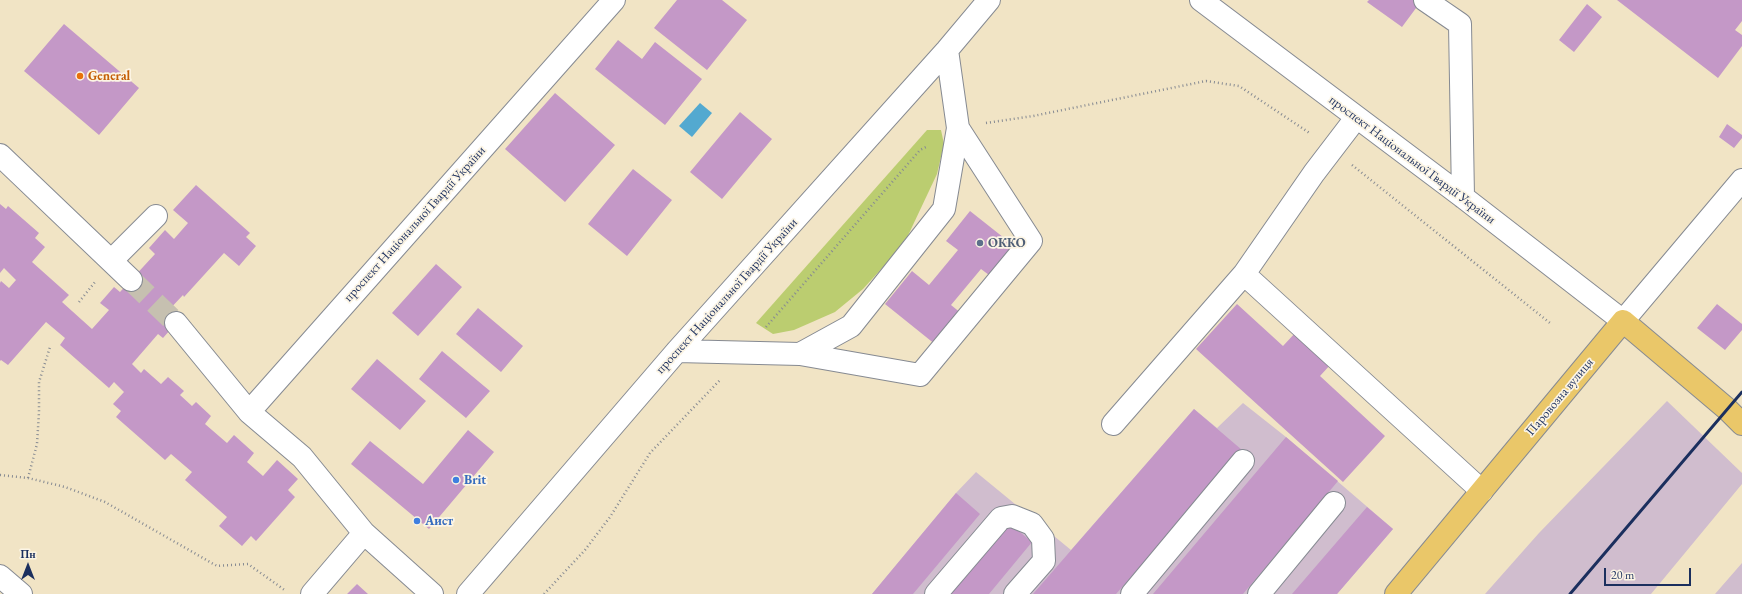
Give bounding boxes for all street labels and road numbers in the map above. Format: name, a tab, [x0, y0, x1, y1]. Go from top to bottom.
street label: проспект Національної Гвардії України	[1326, 92, 1498, 228]
street label: проспект Національної Гвардії України	[341, 143, 489, 305]
street label: проспект Національної Гвардії України	[653, 215, 801, 377]
street label: Паровозна вулиця	[1523, 355, 1597, 439]

